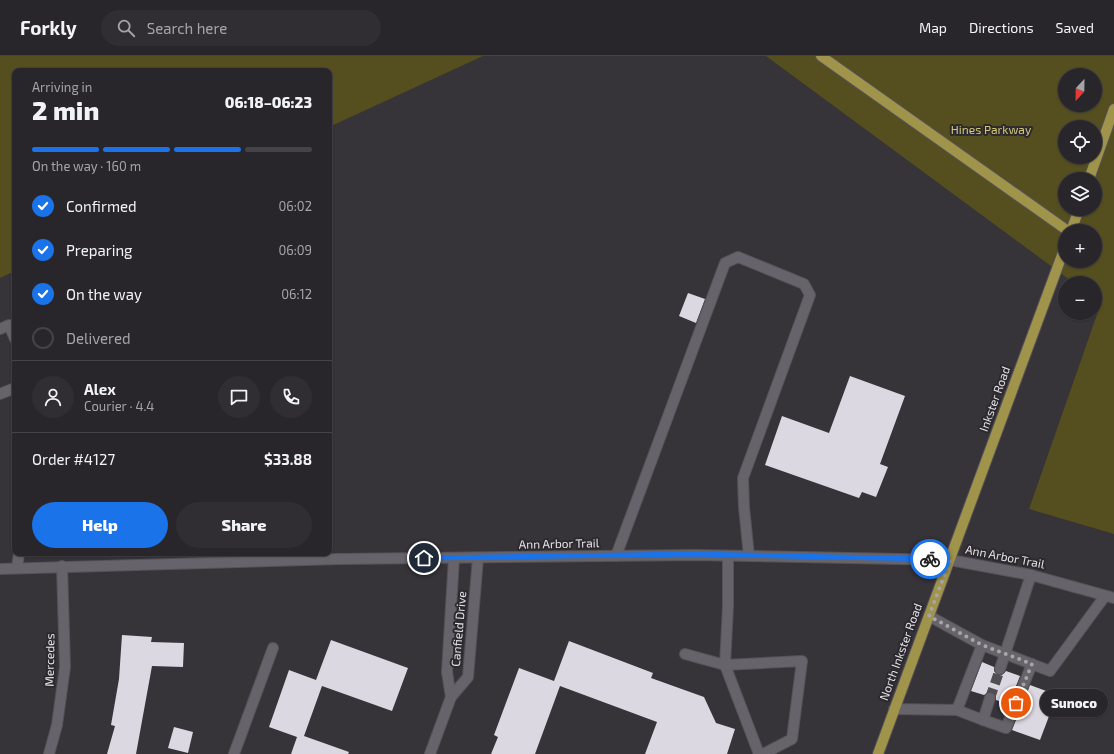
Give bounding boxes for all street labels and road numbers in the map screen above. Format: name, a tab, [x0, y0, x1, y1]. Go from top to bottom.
street label: Inkster Road	[976, 364, 1012, 433]
street label: Ann Arbor Trail	[519, 535, 600, 551]
street label: Ann Arbor Trail	[964, 541, 1046, 571]
street label: Canfield Drive	[448, 591, 468, 667]
street label: North Inkster Road	[876, 601, 924, 702]
street label: Mercedes	[42, 633, 56, 687]

